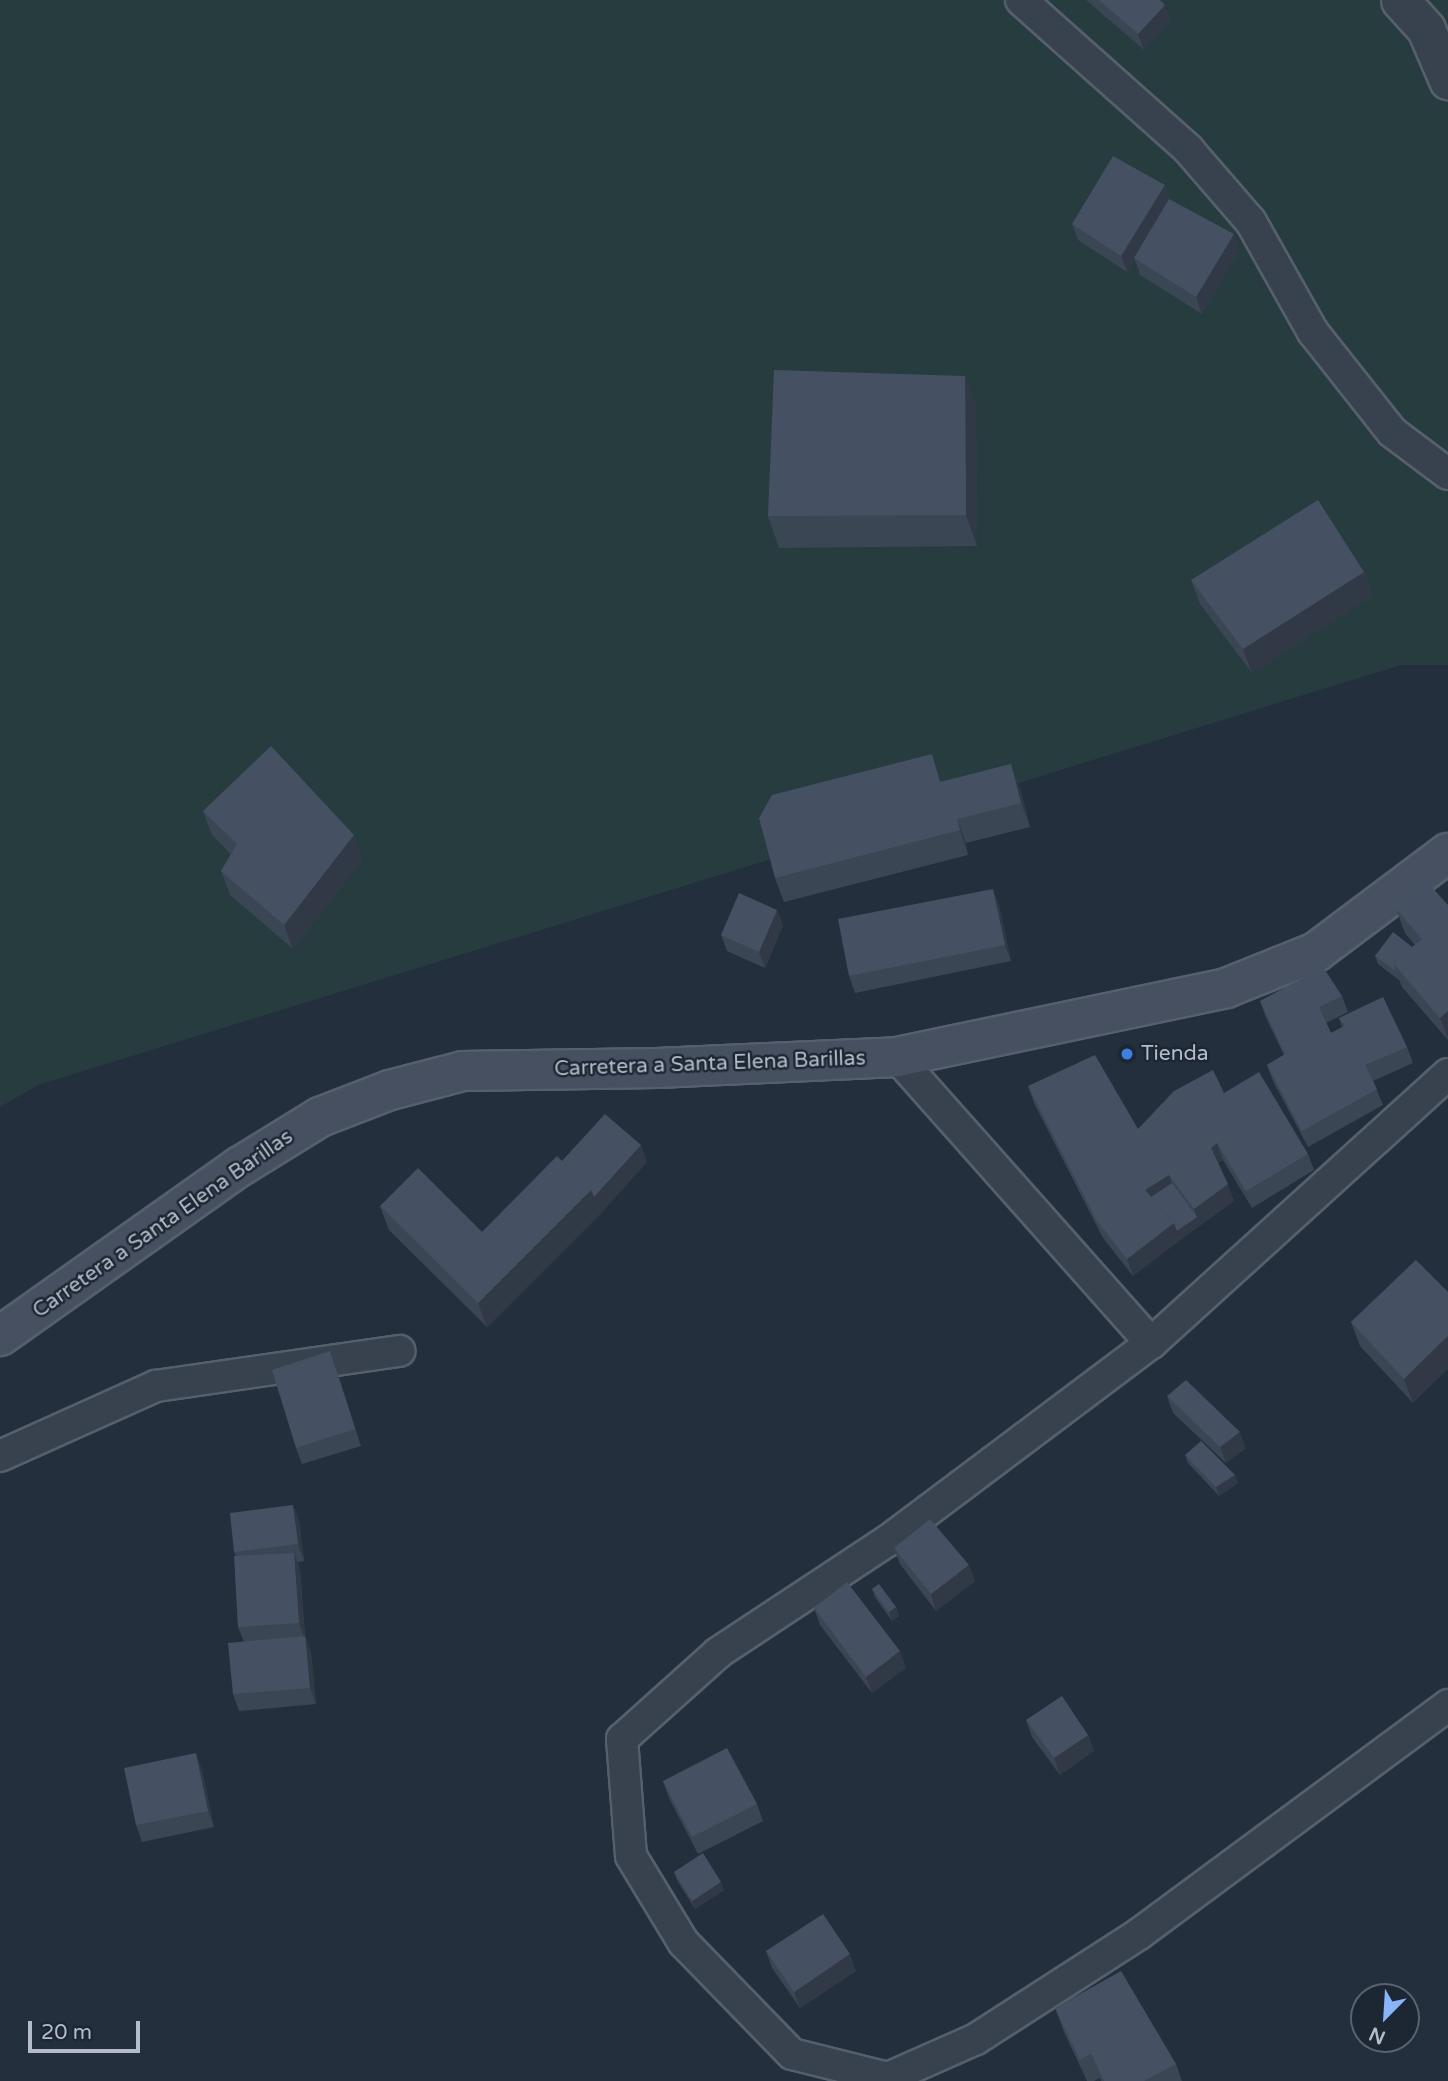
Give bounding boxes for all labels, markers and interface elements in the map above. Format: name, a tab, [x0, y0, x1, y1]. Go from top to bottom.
place label: Tienda	[1141, 1041, 1209, 1067]
street label: Carretera a Santa Elena Barillas	[554, 1046, 866, 1082]
marker: Tienda	[1119, 1046, 1135, 1062]
street label: Carretera a Santa Elena Barillas	[28, 1124, 298, 1324]
north arrow	[1350, 1983, 1420, 2053]
scale bar	[32, 2008, 144, 2052]
text: 20 m	[41, 2020, 92, 2045]
text: N	[1366, 2022, 1389, 2049]

